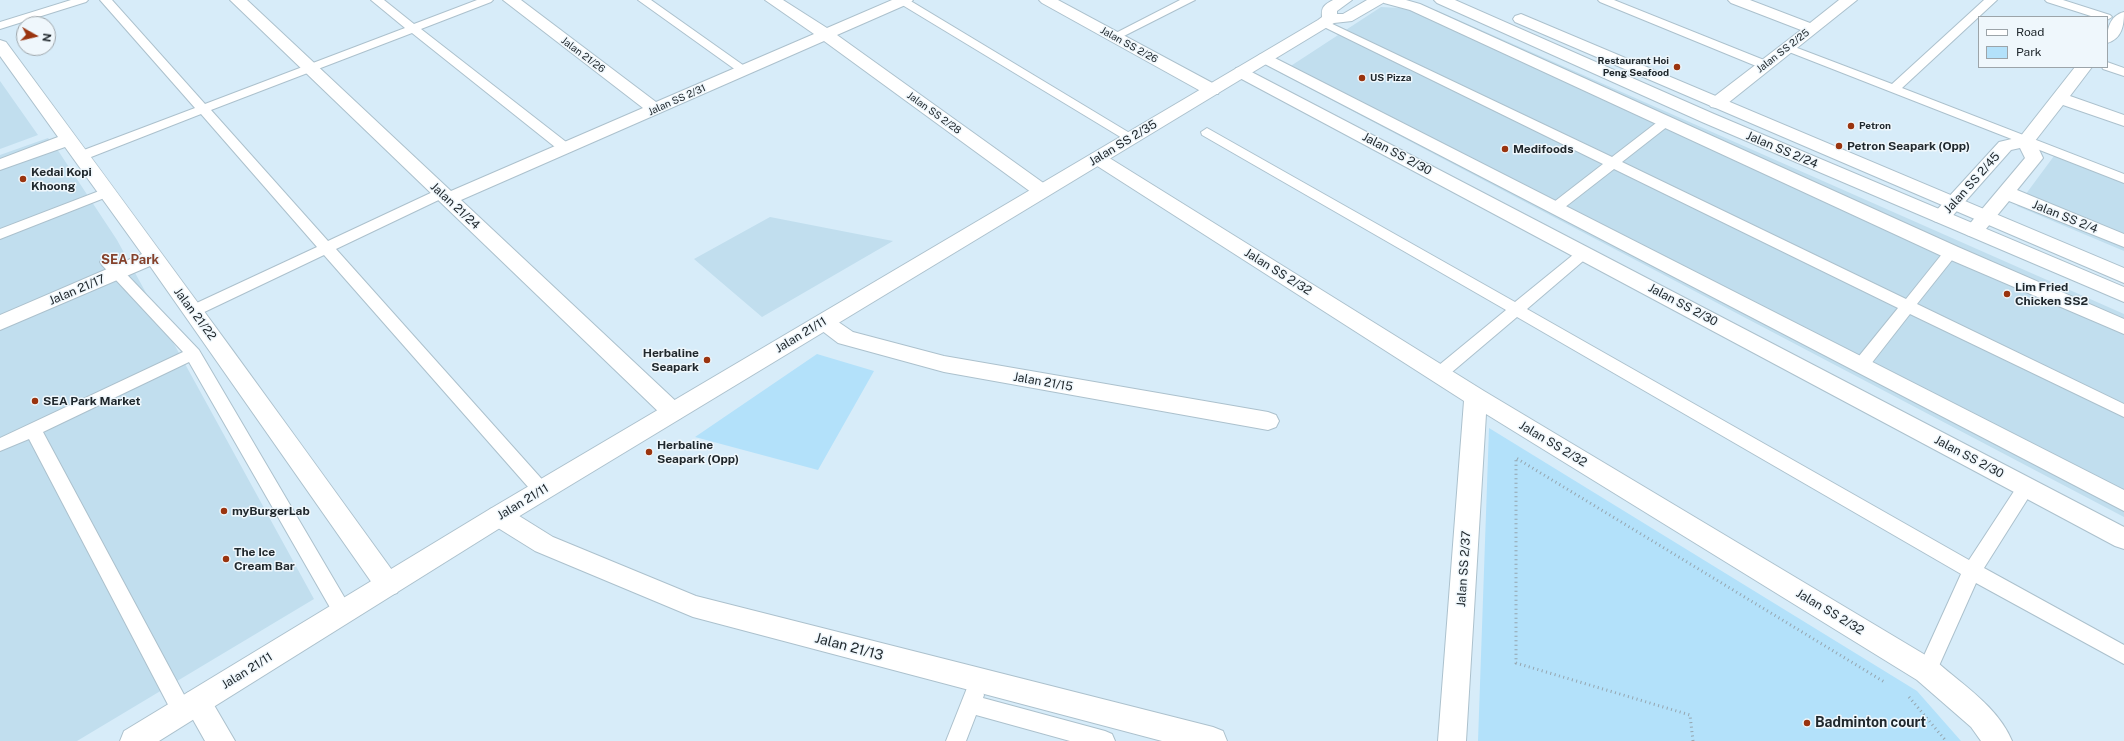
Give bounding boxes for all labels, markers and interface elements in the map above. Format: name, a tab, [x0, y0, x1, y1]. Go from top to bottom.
north arrow	[16, 16, 56, 56]
legend	[1978, 16, 2108, 68]
street label: Jalan SS 2/26	[1098, 24, 1160, 66]
text: Road	[2016, 25, 2044, 39]
street label: Jalan SS 2/25	[1754, 27, 1812, 75]
text: N	[40, 32, 53, 43]
street label: Jalan 21/26	[559, 35, 607, 75]
text: Park	[2016, 45, 2042, 59]
place label: Restaurant Hoi Peng Seafood	[1598, 55, 1669, 78]
marker: Restaurant Hoi Peng Seafood	[1672, 62, 1682, 72]
place label: US Pizza	[1370, 72, 1411, 84]
marker: US Pizza	[1357, 73, 1367, 83]
street label: Jalan SS 2/31	[646, 82, 708, 118]
street label: Jalan SS 2/28	[905, 89, 963, 137]
street label: Jalan SS 2/35	[1086, 117, 1160, 169]
place label: Petron	[1859, 120, 1891, 132]
marker: Petron	[1846, 121, 1856, 131]
street label: Jalan SS 2/24	[1744, 128, 1820, 172]
street label: Jalan SS 2/30	[1360, 130, 1434, 178]
place label: Petron Seapark (Opp)	[1847, 139, 1970, 153]
marker: Petron Seapark (Opp)	[1834, 141, 1844, 151]
place label: Medifoods	[1513, 142, 1573, 156]
marker: Medifoods	[1500, 144, 1510, 154]
street label: Jalan SS 2/45	[1941, 150, 2003, 216]
place label: Kedai Kopi Khoong	[31, 165, 92, 193]
marker: Kedai Kopi Khoong	[18, 174, 28, 184]
street label: Jalan 21/24	[427, 179, 483, 233]
street label: Jalan SS 2/4	[2030, 197, 2100, 237]
street label: Jalan SS 2/32	[1242, 246, 1314, 298]
district label: SEA Park	[101, 252, 159, 268]
street label: Jalan 21/17	[47, 272, 107, 308]
place label: Lim Fried Chicken SS2	[2015, 280, 2088, 308]
street label: Jalan SS 2/30	[1646, 281, 1720, 329]
street label: Jalan 21/22	[171, 285, 219, 343]
marker: Lim Fried Chicken SS2	[2002, 289, 2012, 299]
street label: Jalan 21/11	[773, 314, 829, 356]
place label: Herbaline Seapark	[643, 346, 699, 374]
marker: Herbaline Seapark	[702, 355, 712, 365]
street label: Jalan 21/15	[1012, 370, 1074, 394]
place label: SEA Park Market	[43, 394, 140, 408]
marker: SEA Park Market	[30, 396, 40, 406]
street label: Jalan SS 2/32	[1517, 418, 1589, 470]
street label: Jalan SS 2/30	[1932, 433, 2006, 481]
place label: Herbaline Seapark (Opp)	[657, 438, 739, 466]
marker: Herbaline Seapark (Opp)	[644, 447, 654, 457]
street label: Jalan 21/11	[495, 481, 551, 523]
place label: myBurgerLab	[232, 504, 310, 518]
marker: myBurgerLab	[219, 506, 229, 516]
street label: Jalan SS 2/37	[1454, 530, 1474, 608]
place label: The Ice Cream Bar	[234, 545, 295, 573]
marker: The Ice Cream Bar	[221, 554, 231, 564]
street label: Jalan SS 2/32	[1794, 586, 1866, 638]
street label: Jalan 21/13	[813, 630, 885, 664]
street label: Jalan 21/11	[219, 650, 275, 692]
place label: Badminton court	[1815, 715, 1926, 731]
marker: Badminton court	[1802, 718, 1812, 728]

